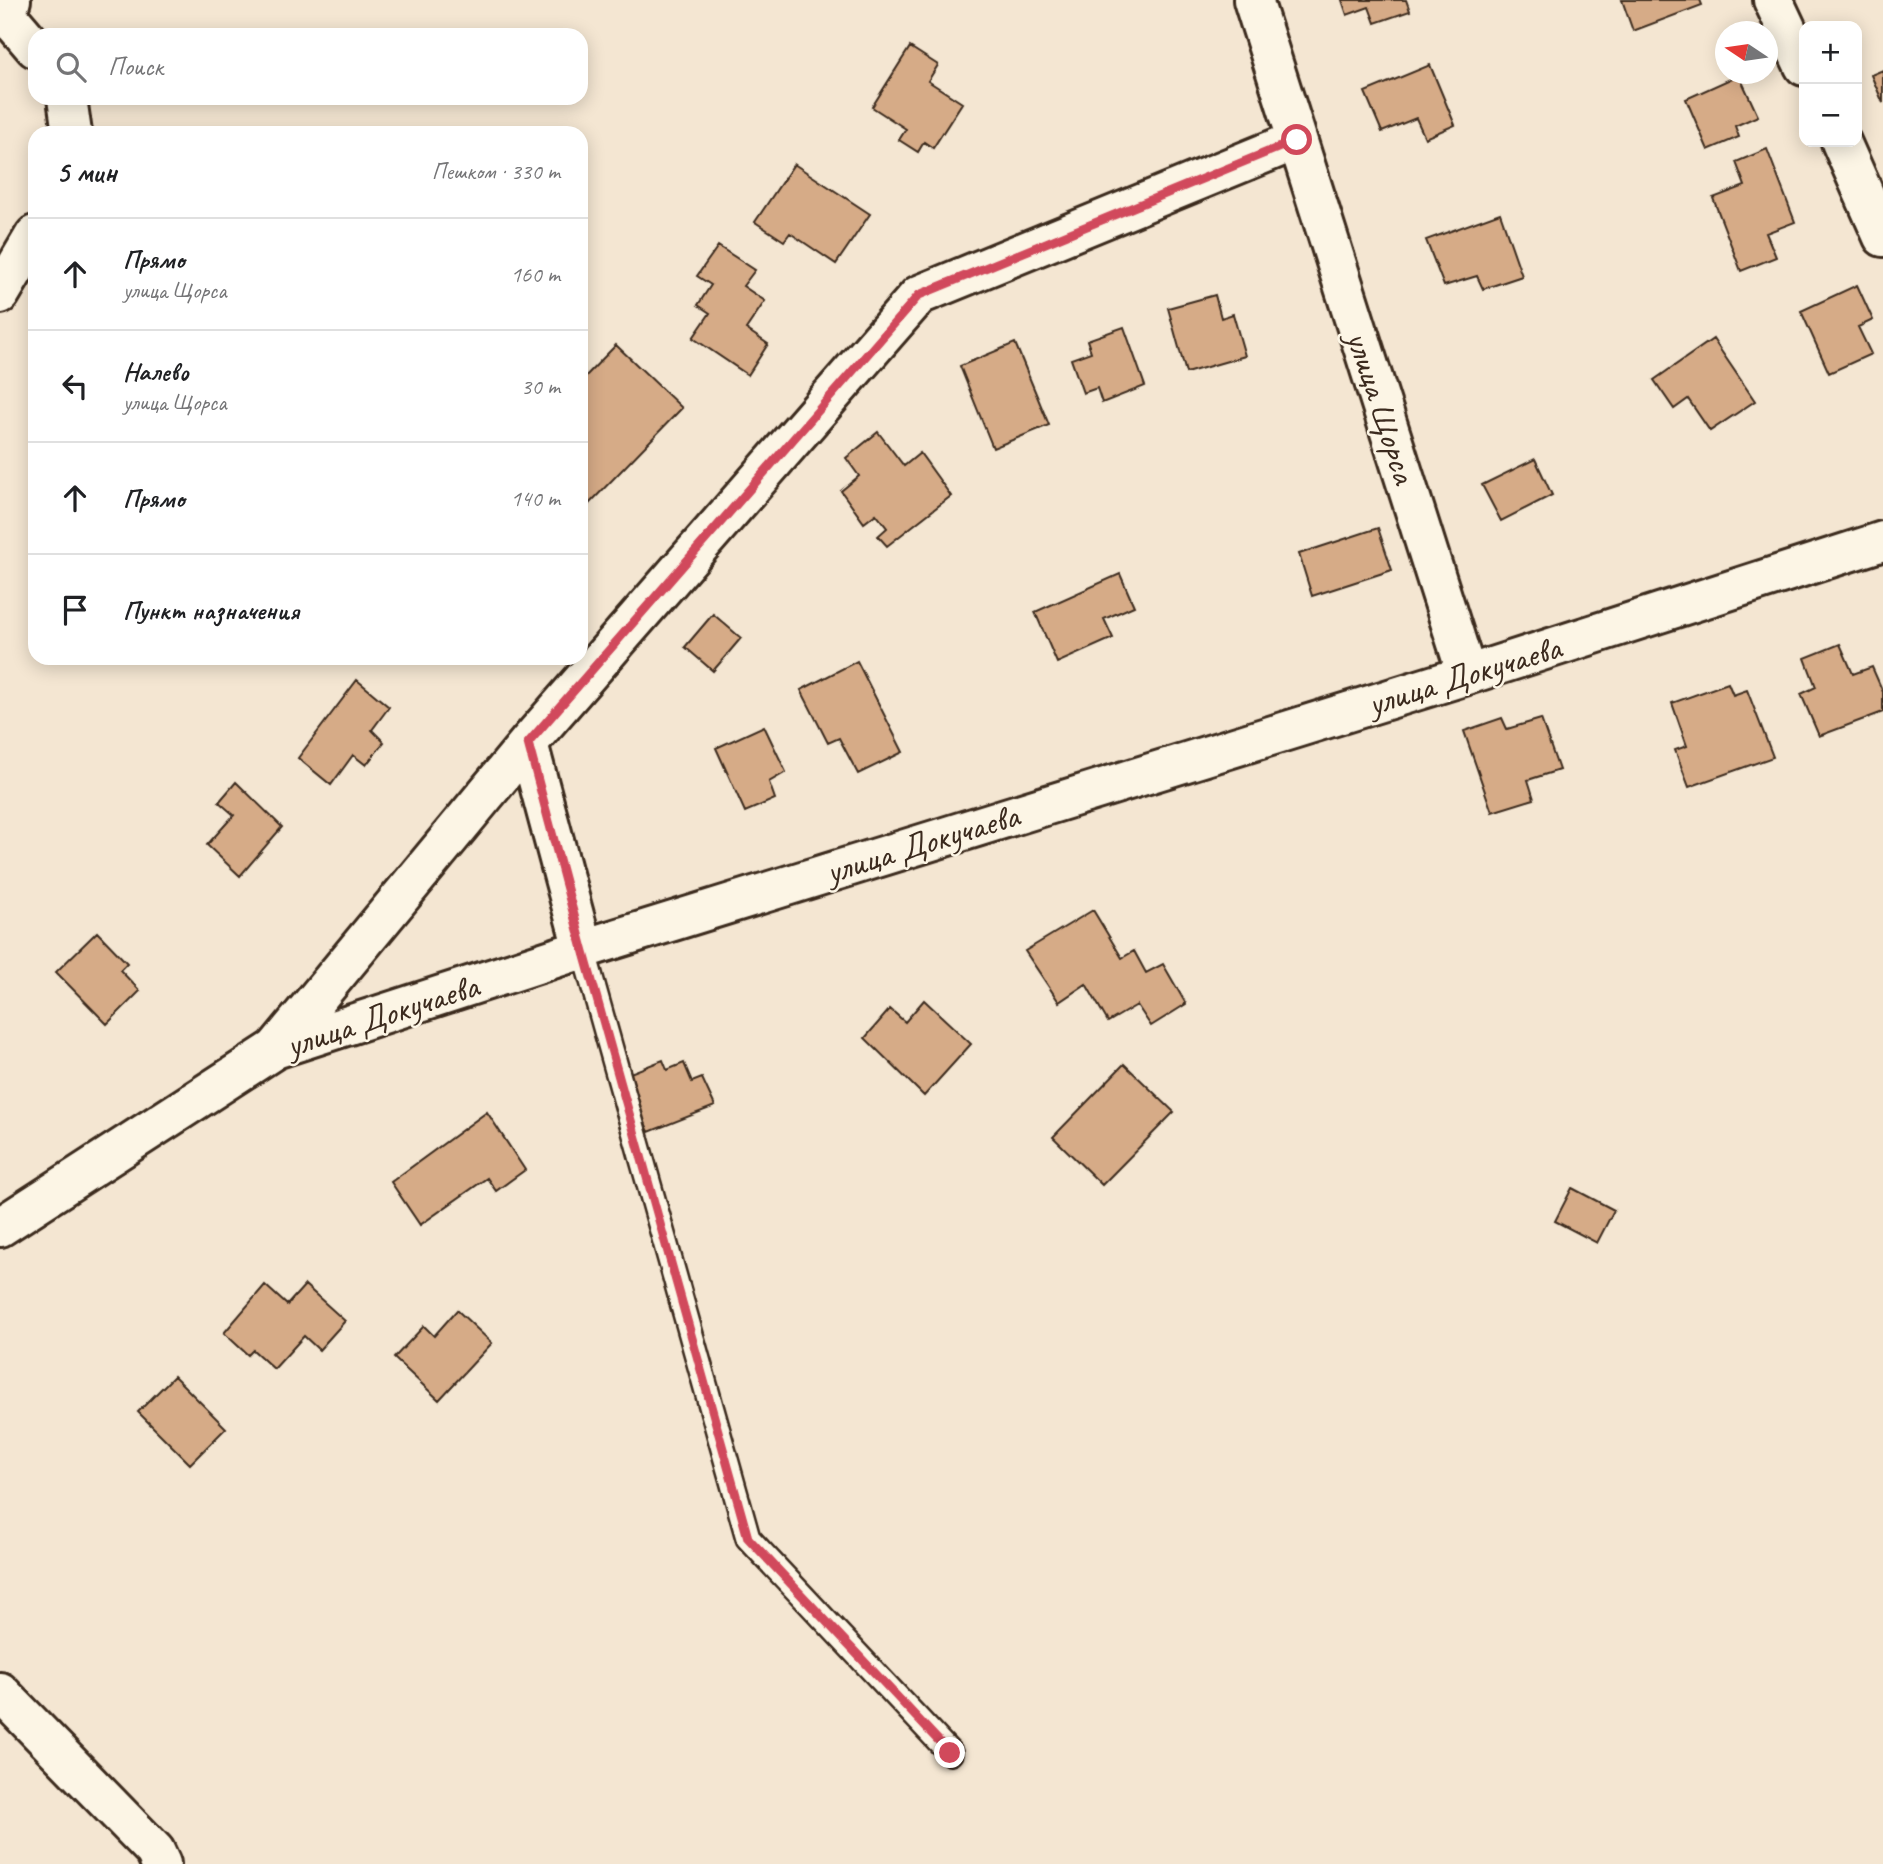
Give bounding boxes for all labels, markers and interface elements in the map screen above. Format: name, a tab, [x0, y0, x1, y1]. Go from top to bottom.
north arrow	[1715, 21, 1778, 84]
map controls	[1799, 21, 1862, 147]
button: +	[1799, 21, 1862, 84]
search box	[28, 28, 588, 105]
icon: search	[52, 48, 90, 86]
text: Поиск	[108, 50, 163, 83]
button: −	[1799, 84, 1862, 147]
route start	[1281, 124, 1312, 155]
text: 5 мин	[56, 153, 117, 191]
text: Пешком · 330 m	[432, 157, 560, 186]
text: Прямо	[123, 243, 185, 276]
icon: ahead	[56, 255, 94, 293]
text: 160 m	[511, 260, 560, 289]
text: улица Щорса	[123, 276, 226, 305]
street label: улица Щорса	[1335, 324, 1428, 491]
text: Налево	[123, 355, 189, 388]
icon: left	[56, 367, 94, 405]
text: 30 m	[521, 372, 560, 401]
text: улица Щорса	[123, 388, 226, 417]
icon: ahead	[56, 479, 94, 517]
text: Прямо	[123, 482, 185, 515]
text: 140 m	[511, 484, 560, 513]
icon: arrive	[56, 591, 94, 629]
text: Пункт назначения	[123, 594, 299, 627]
street label: улица Докучаева	[1360, 624, 1568, 727]
street label: улица Докучаева	[818, 792, 1026, 895]
street label: улица Докучаева	[278, 963, 486, 1068]
route end	[934, 1737, 965, 1768]

